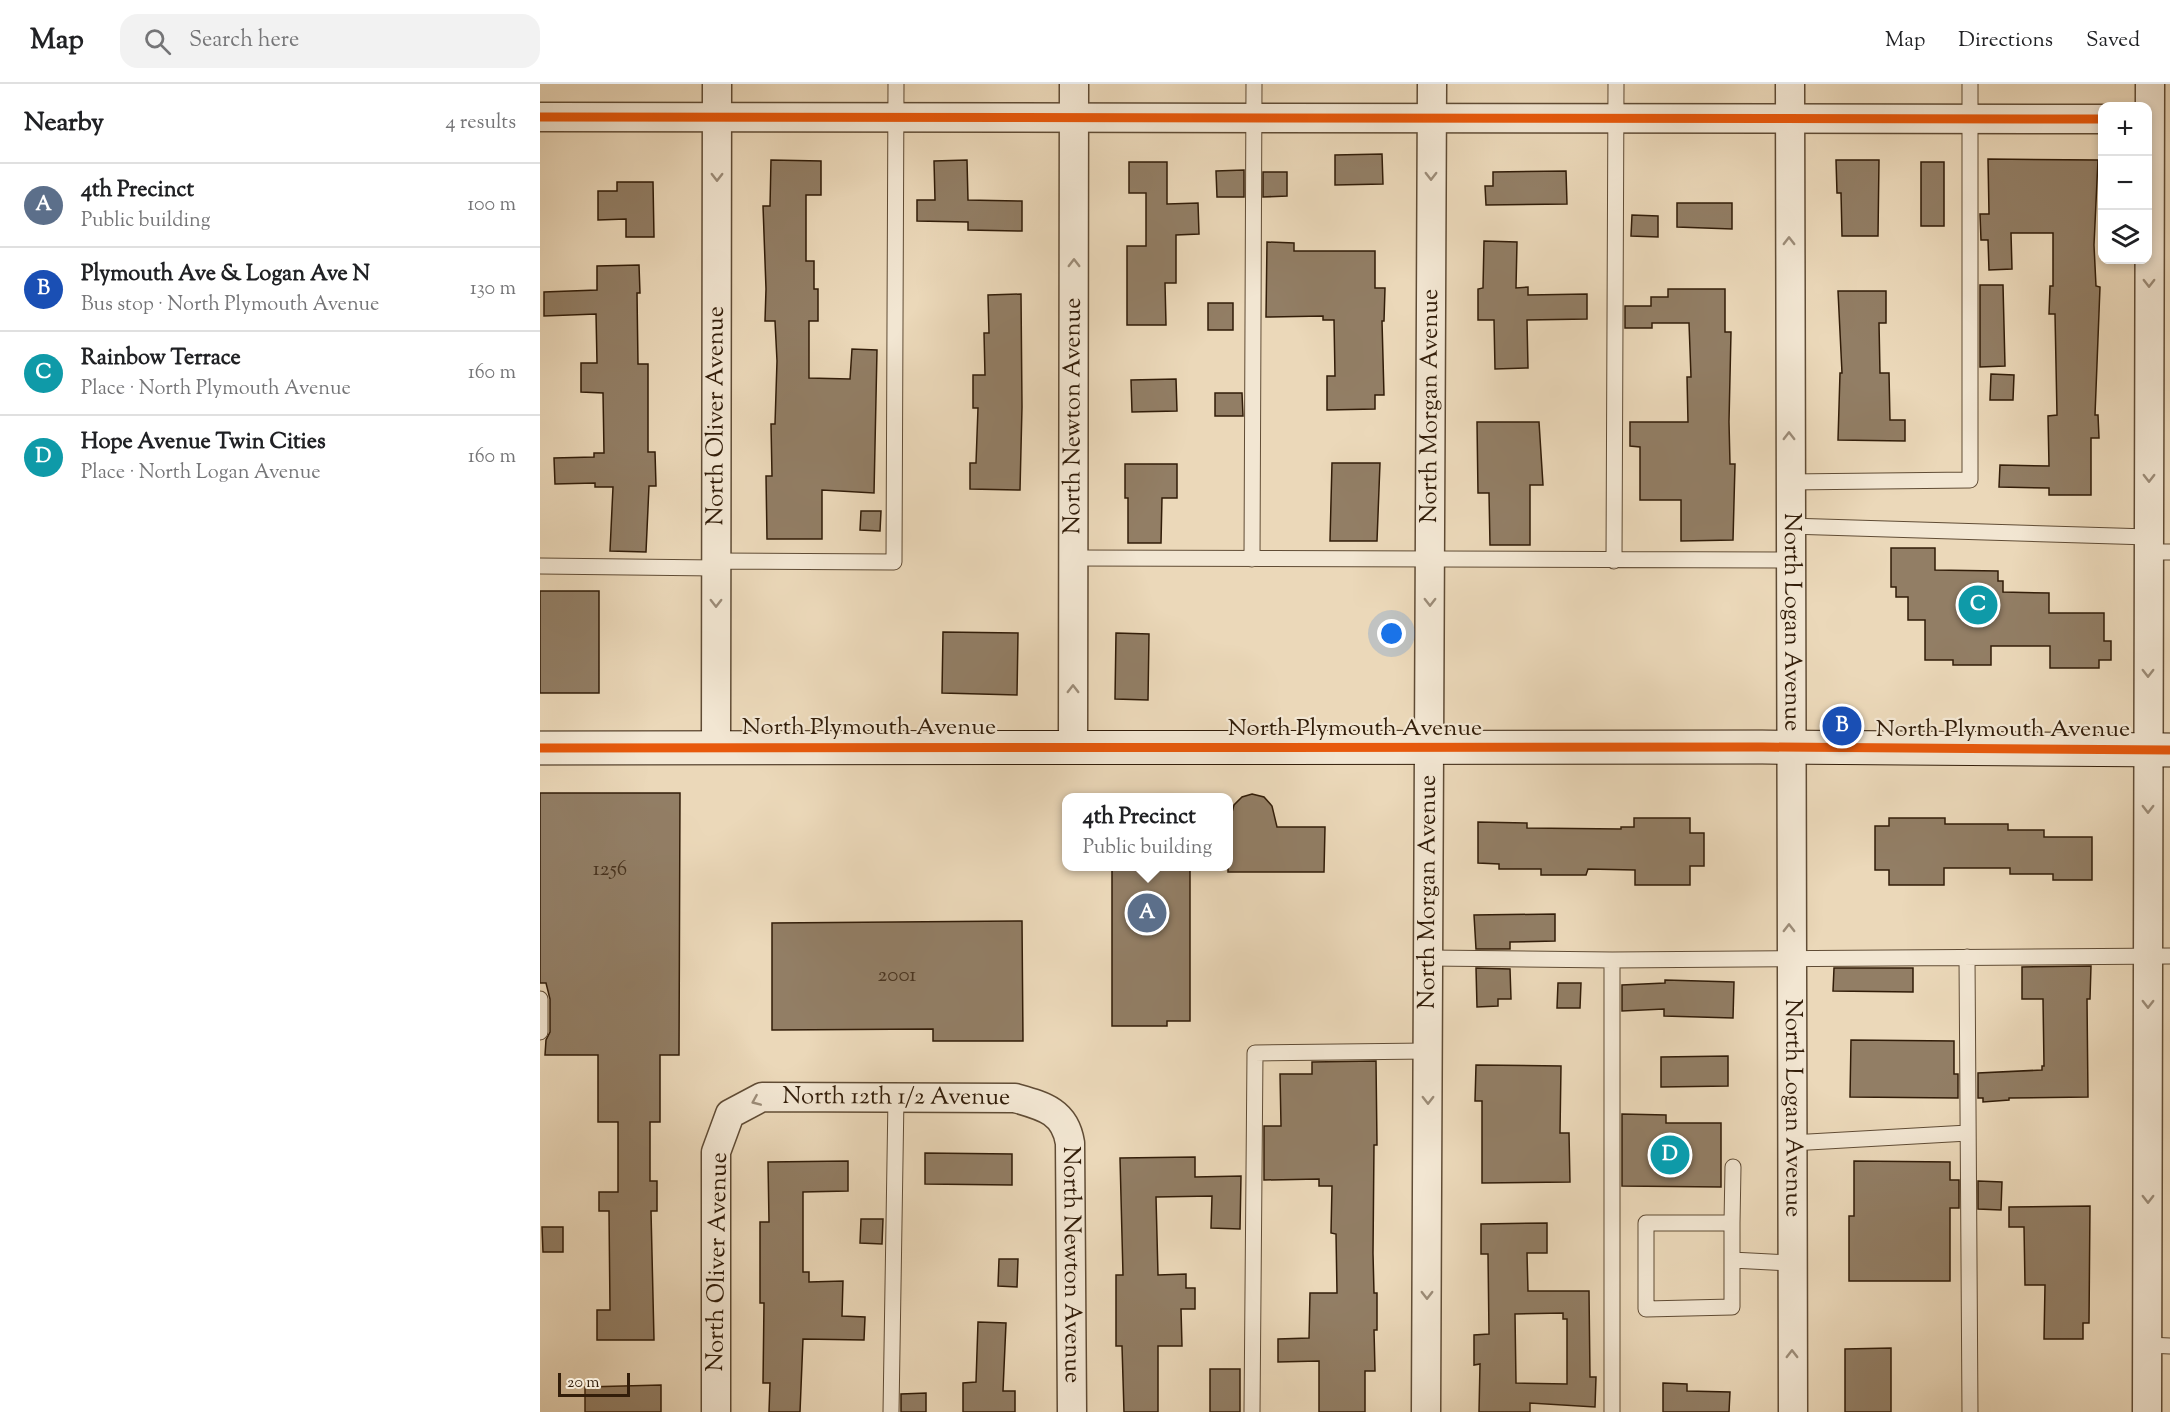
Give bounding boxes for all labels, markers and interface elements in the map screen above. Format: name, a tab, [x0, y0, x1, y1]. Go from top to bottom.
search box	[120, 14, 540, 68]
text: Map	[30, 21, 84, 61]
icon: search	[141, 25, 174, 58]
text: Search here	[189, 25, 299, 57]
text: Map	[1885, 26, 1925, 56]
text: Directions	[1958, 26, 2053, 56]
text: Saved	[2086, 26, 2140, 56]
map controls	[2098, 102, 2152, 264]
button: +	[2098, 102, 2152, 156]
text: Nearby	[24, 105, 104, 142]
text: 4 results	[445, 109, 516, 138]
button: −	[2098, 156, 2152, 210]
one-way arrow	[1425, 171, 1437, 180]
one-way arrow	[711, 172, 723, 181]
text: 4th Precinct	[81, 175, 194, 207]
text: A	[35, 191, 52, 220]
text: 100 m	[467, 191, 516, 220]
text: Public building	[81, 207, 211, 236]
button: layers	[2098, 210, 2152, 264]
one-way arrow	[1783, 237, 1795, 246]
text: Plymouth Ave & Logan Ave N	[81, 259, 370, 291]
one-way arrow	[1068, 259, 1080, 268]
text: B	[37, 275, 50, 304]
text: 130 m	[470, 275, 516, 304]
one-way arrow	[2143, 278, 2155, 287]
street label: North Morgan Avenue	[1413, 289, 1448, 523]
text: Bus stop · North Plymouth Avenue	[81, 291, 379, 320]
street label: North Newton Avenue	[1056, 298, 1091, 534]
street label: North Oliver Avenue	[699, 306, 734, 526]
text: Rainbow Terrace	[81, 343, 241, 375]
text: C	[35, 359, 52, 388]
text: 160 m	[468, 359, 516, 388]
text: Place · North Plymouth Avenue	[81, 375, 351, 404]
text: Hope Avenue Twin Cities	[81, 427, 326, 459]
one-way arrow	[1783, 432, 1795, 441]
text: D	[36, 443, 51, 472]
text: 160 m	[468, 443, 516, 472]
text: Place · North Logan Avenue	[81, 459, 321, 488]
one-way arrow	[2143, 473, 2155, 482]
street label: North Logan Avenue	[1774, 513, 1808, 731]
pin: C	[1958, 582, 1998, 628]
one-way arrow	[1424, 597, 1436, 606]
one-way arrow	[710, 598, 722, 607]
your location	[1377, 619, 1406, 648]
one-way arrow	[2142, 668, 2154, 677]
one-way arrow	[1067, 685, 1079, 694]
pin: B	[1822, 704, 1862, 748]
street label: North Plymouth Avenue	[742, 711, 996, 745]
street label: North Plymouth Avenue	[1228, 712, 1482, 746]
street label: North Plymouth Avenue	[1876, 713, 2130, 747]
street label: North Morgan Avenue	[1411, 775, 1446, 1009]
popup	[1062, 793, 1233, 871]
text: 4th Precinct	[1083, 802, 1196, 834]
one-way arrow	[2142, 804, 2154, 813]
text: Public building	[1083, 834, 1212, 863]
house number: 1256	[593, 855, 627, 885]
pin: A	[1128, 890, 1166, 936]
one-way arrow	[1783, 923, 1796, 932]
house number: 2001	[878, 961, 916, 991]
street label: North Logan Avenue	[1775, 999, 1810, 1217]
one-way arrow	[2142, 999, 2154, 1008]
street label: North 12th 1/2 Avenue	[782, 1080, 1010, 1115]
one-way arrow	[752, 1094, 763, 1106]
one-way arrow	[1422, 1096, 1434, 1105]
pin: D	[1650, 1132, 1690, 1178]
street label: North Newton Avenue	[1053, 1146, 1089, 1383]
street label: North Oliver Avenue	[699, 1152, 737, 1372]
one-way arrow	[2142, 1194, 2154, 1203]
one-way arrow	[1421, 1291, 1433, 1300]
one-way arrow	[1786, 1349, 1798, 1358]
scale bar	[558, 1370, 630, 1398]
text: 20 m	[567, 1372, 600, 1395]

